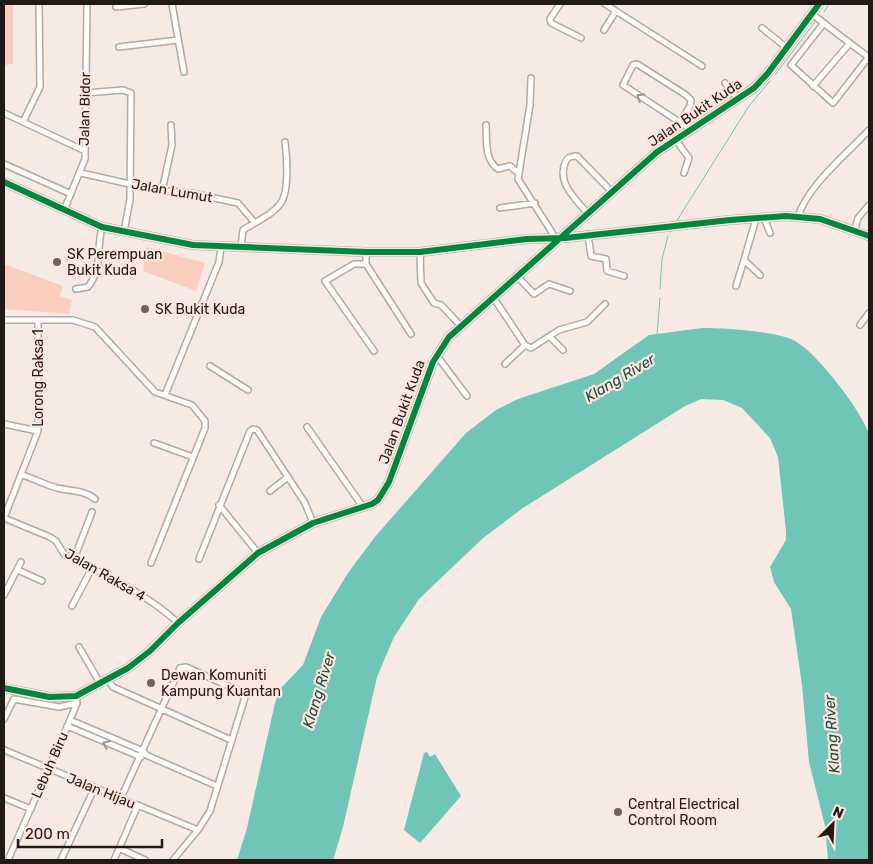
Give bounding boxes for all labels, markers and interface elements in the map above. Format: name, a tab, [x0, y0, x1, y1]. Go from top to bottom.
street label: Jalan Bidor	[76, 71, 94, 146]
street label: Jalan Bukit Kuda	[645, 75, 745, 151]
one-way arrow	[636, 93, 645, 103]
street label: Jalan Lumut	[130, 176, 214, 207]
place label: SK Perempuan Bukit Kuda	[67, 246, 163, 279]
marker: SK Perempuan Bukit Kuda	[51, 256, 63, 268]
place label: SK Bukit Kuda	[155, 301, 245, 318]
marker: SK Bukit Kuda	[139, 303, 151, 315]
street label: Lorong Raksa 1	[30, 329, 47, 427]
water label: Klang River	[582, 349, 659, 406]
street label: Jalan Bukit Kuda	[375, 358, 429, 466]
street label: Jalan Raksa 4	[62, 545, 149, 605]
water label: Klang River	[299, 649, 339, 730]
place label: Dewan Komuniti Kampung Kuantan	[161, 667, 281, 700]
marker: Dewan Komuniti Kampung Kuantan	[145, 677, 157, 689]
water label: Klang River	[820, 693, 844, 774]
street label: Lebuh Biru	[28, 729, 72, 801]
one-way arrow	[102, 739, 111, 750]
street label: Jalan Hijau	[64, 770, 138, 812]
place label: Central Electrical Control Room	[628, 796, 739, 829]
north arrow	[808, 799, 858, 849]
text: N	[830, 803, 846, 822]
marker: Central Electrical Control Room	[612, 806, 624, 818]
scale bar	[18, 816, 161, 848]
text: 200 m	[25, 825, 70, 843]

